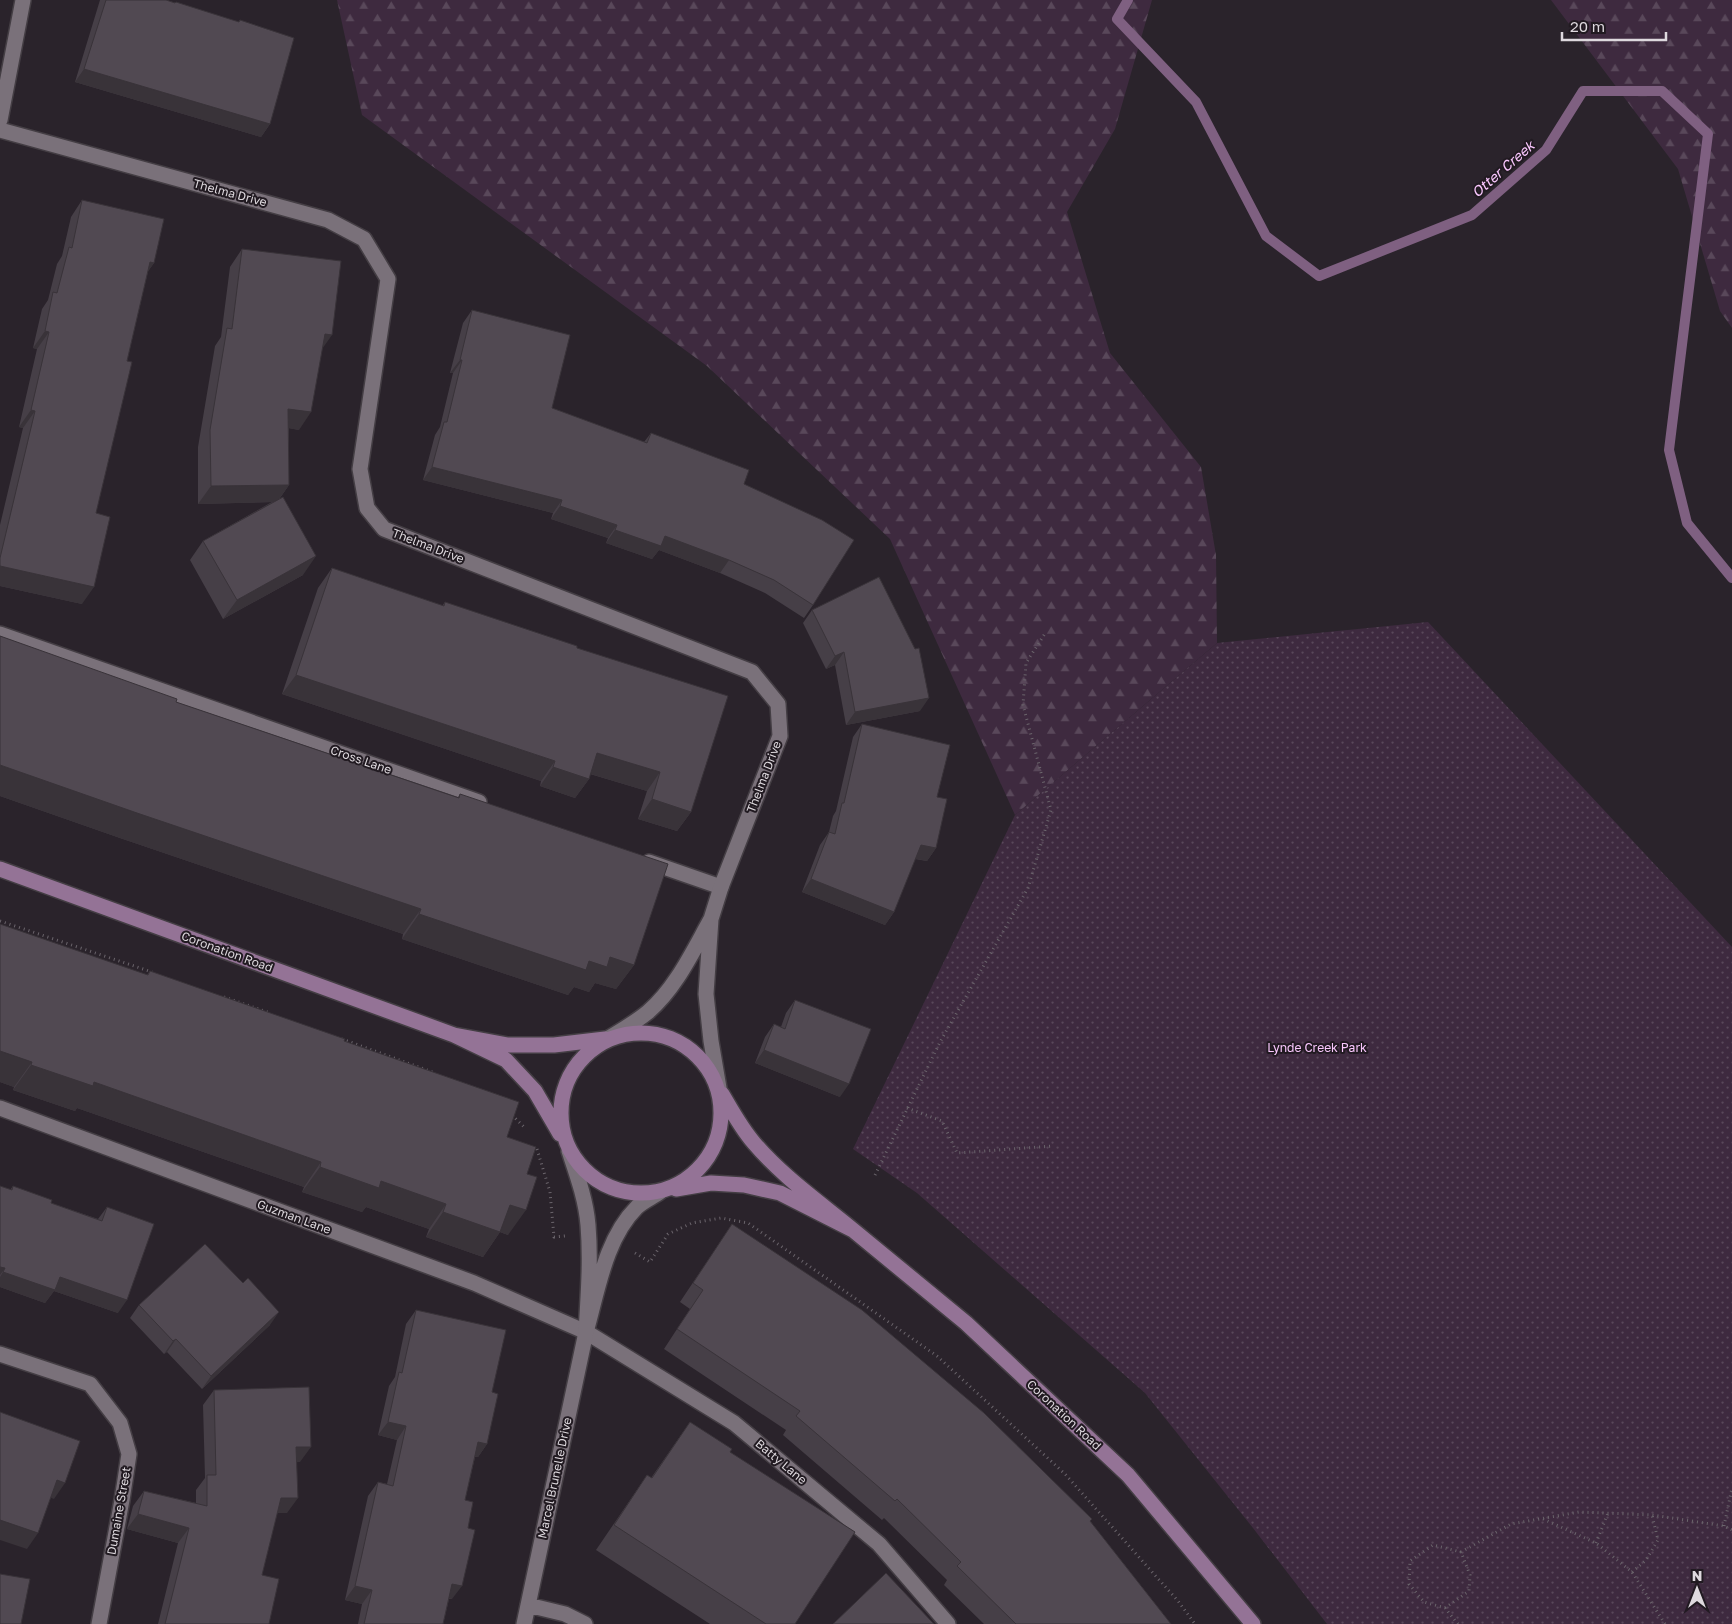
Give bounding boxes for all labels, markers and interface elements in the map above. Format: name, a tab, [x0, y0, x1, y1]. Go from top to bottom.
scale bar	[1562, 10, 1666, 42]
text: 20 m	[1570, 17, 1605, 35]
water label: Otter Creek	[1468, 135, 1539, 200]
street label: Thelma Drive	[192, 175, 269, 210]
street label: Thelma Drive	[390, 525, 466, 566]
street label: Thelma Drive	[743, 739, 784, 815]
street label: Cross Lane	[329, 742, 394, 777]
street label: Coronation Road	[179, 928, 275, 975]
park label: Lynde Creek Park	[1267, 1040, 1367, 1055]
street label: Guzman Lane	[255, 1196, 333, 1237]
street label: Coronation Road	[1024, 1376, 1105, 1453]
street label: Marcel Brunelle Drive	[534, 1416, 575, 1540]
street label: Batty Lane	[753, 1436, 810, 1487]
street label: Dumaine Street	[103, 1466, 134, 1556]
north arrow	[1672, 1564, 1722, 1614]
text: N	[1692, 1567, 1702, 1584]

